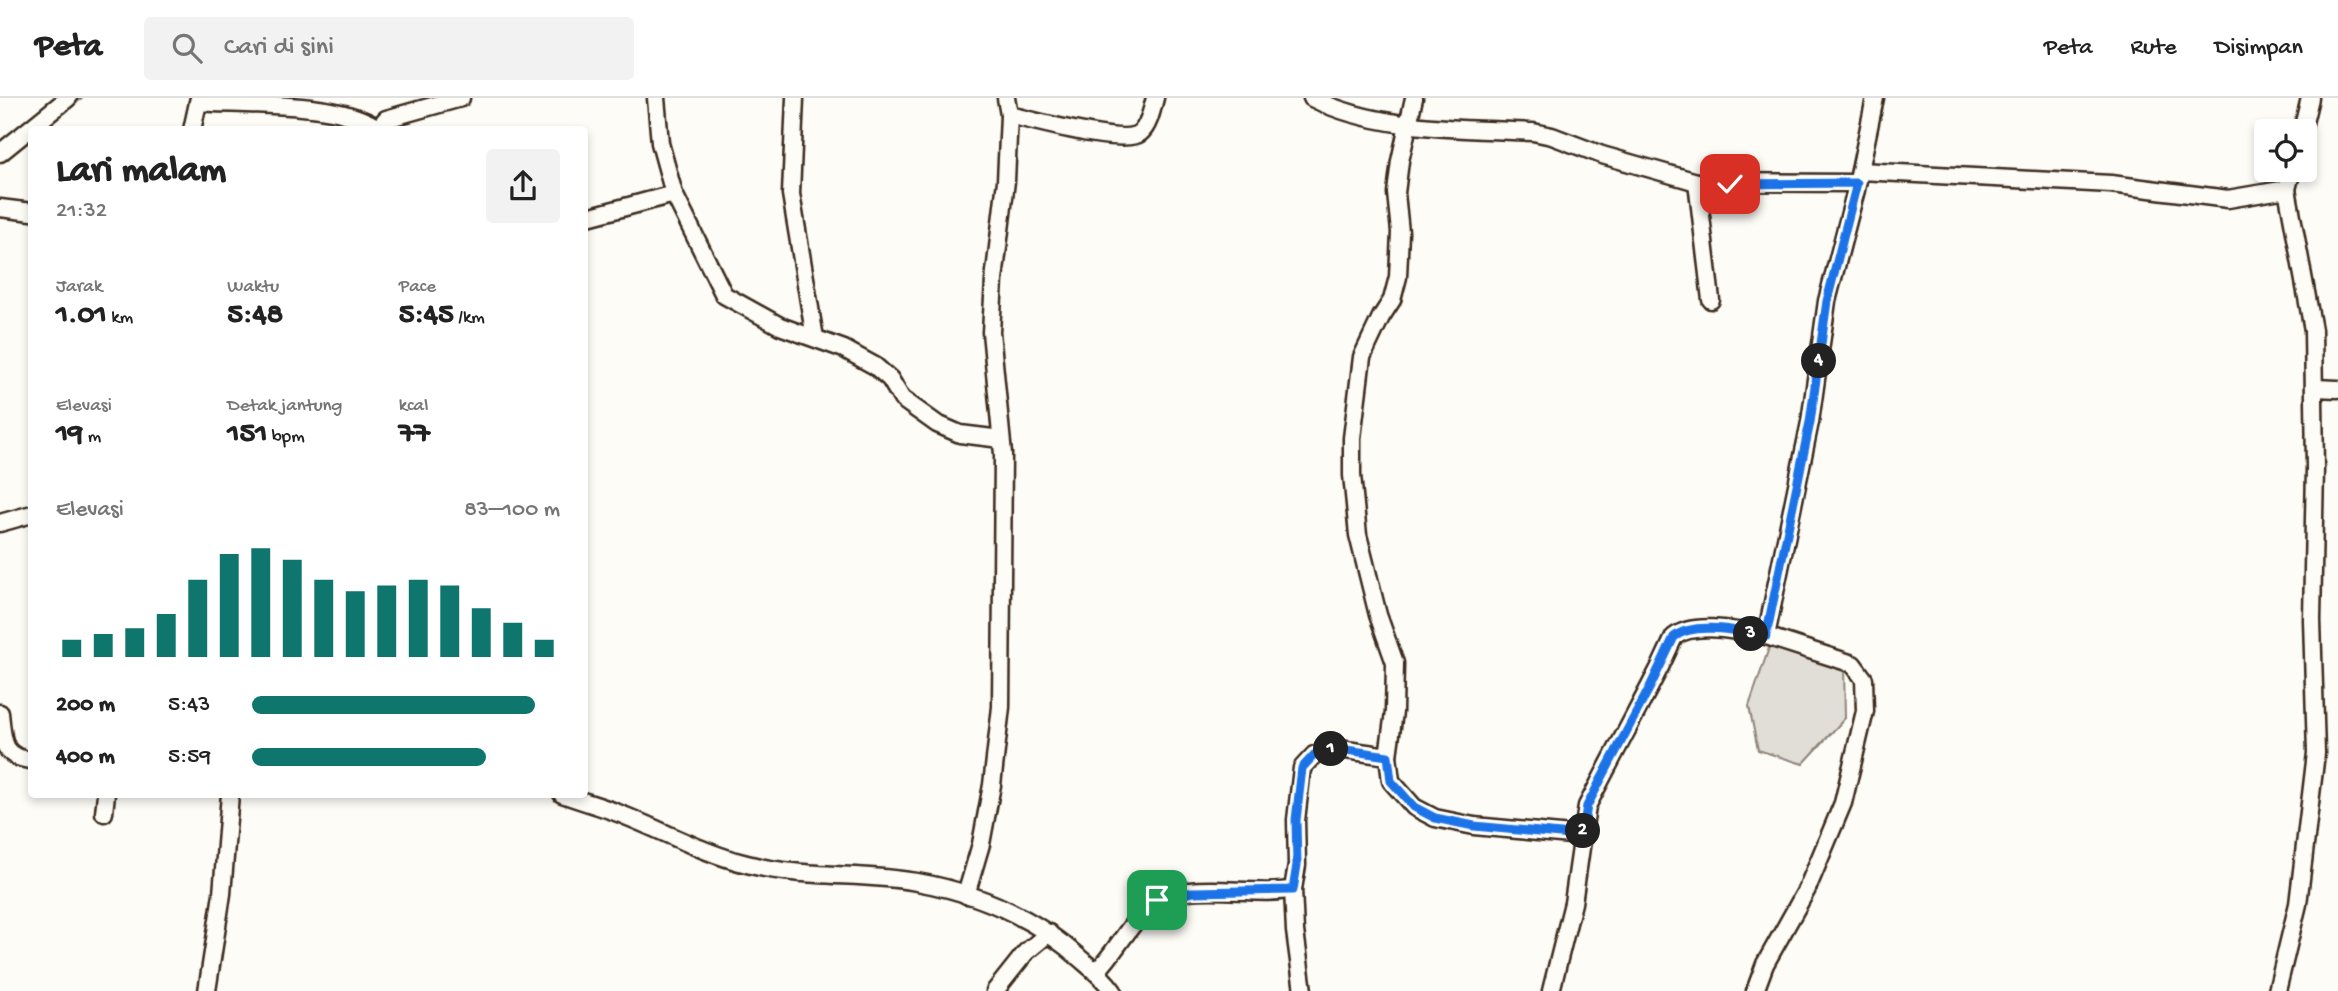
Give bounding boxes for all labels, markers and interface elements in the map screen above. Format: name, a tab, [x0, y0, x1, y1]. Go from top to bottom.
search box	[144, 17, 634, 80]
text: Peta	[35, 29, 102, 67]
icon: search	[168, 29, 206, 67]
text: Cari di sini	[224, 33, 334, 64]
text: Peta	[2044, 34, 2093, 63]
text: Rute	[2131, 34, 2177, 63]
text: Disimpan	[2215, 34, 2303, 63]
map controls	[2254, 119, 2317, 182]
button: locate	[2254, 119, 2317, 182]
button: share	[486, 149, 560, 223]
text: Lari malam	[56, 150, 226, 194]
pin	[1700, 154, 1760, 214]
icon: check	[1711, 165, 1749, 203]
text: 21:32	[56, 198, 107, 225]
text: Jarak	[56, 276, 102, 299]
text: Waktu	[227, 276, 279, 299]
text: Pace	[399, 276, 436, 299]
text: 1.01	[56, 299, 107, 334]
text: 5:48	[227, 299, 283, 334]
text: 5:45	[399, 299, 454, 334]
text: km	[107, 307, 133, 330]
text: /km	[454, 307, 485, 330]
pin: 4	[1801, 344, 1836, 378]
text: 4	[1814, 349, 1823, 372]
text: Elevasi	[56, 395, 112, 418]
text: Detak jantung	[227, 395, 342, 418]
text: kcal	[399, 395, 428, 418]
text: 19	[56, 418, 83, 453]
text: 151	[227, 418, 267, 453]
text: 77	[399, 418, 430, 453]
text: m	[83, 426, 101, 449]
text: bpm	[267, 426, 305, 449]
text: Elevasi	[56, 497, 124, 524]
text: 83–100 m	[464, 497, 560, 524]
pin: 3	[1734, 616, 1768, 652]
text: 3	[1746, 622, 1755, 645]
text: 200 m	[56, 692, 115, 719]
text: 5:43	[168, 692, 210, 719]
pin: 1	[1314, 732, 1348, 766]
text: 1	[1327, 737, 1334, 760]
text: 400 m	[56, 744, 115, 771]
text: 5:59	[168, 744, 211, 771]
pin: 2	[1566, 814, 1600, 848]
text: 2	[1578, 819, 1587, 842]
pin	[1127, 870, 1187, 930]
icon: arrive	[1138, 881, 1176, 919]

